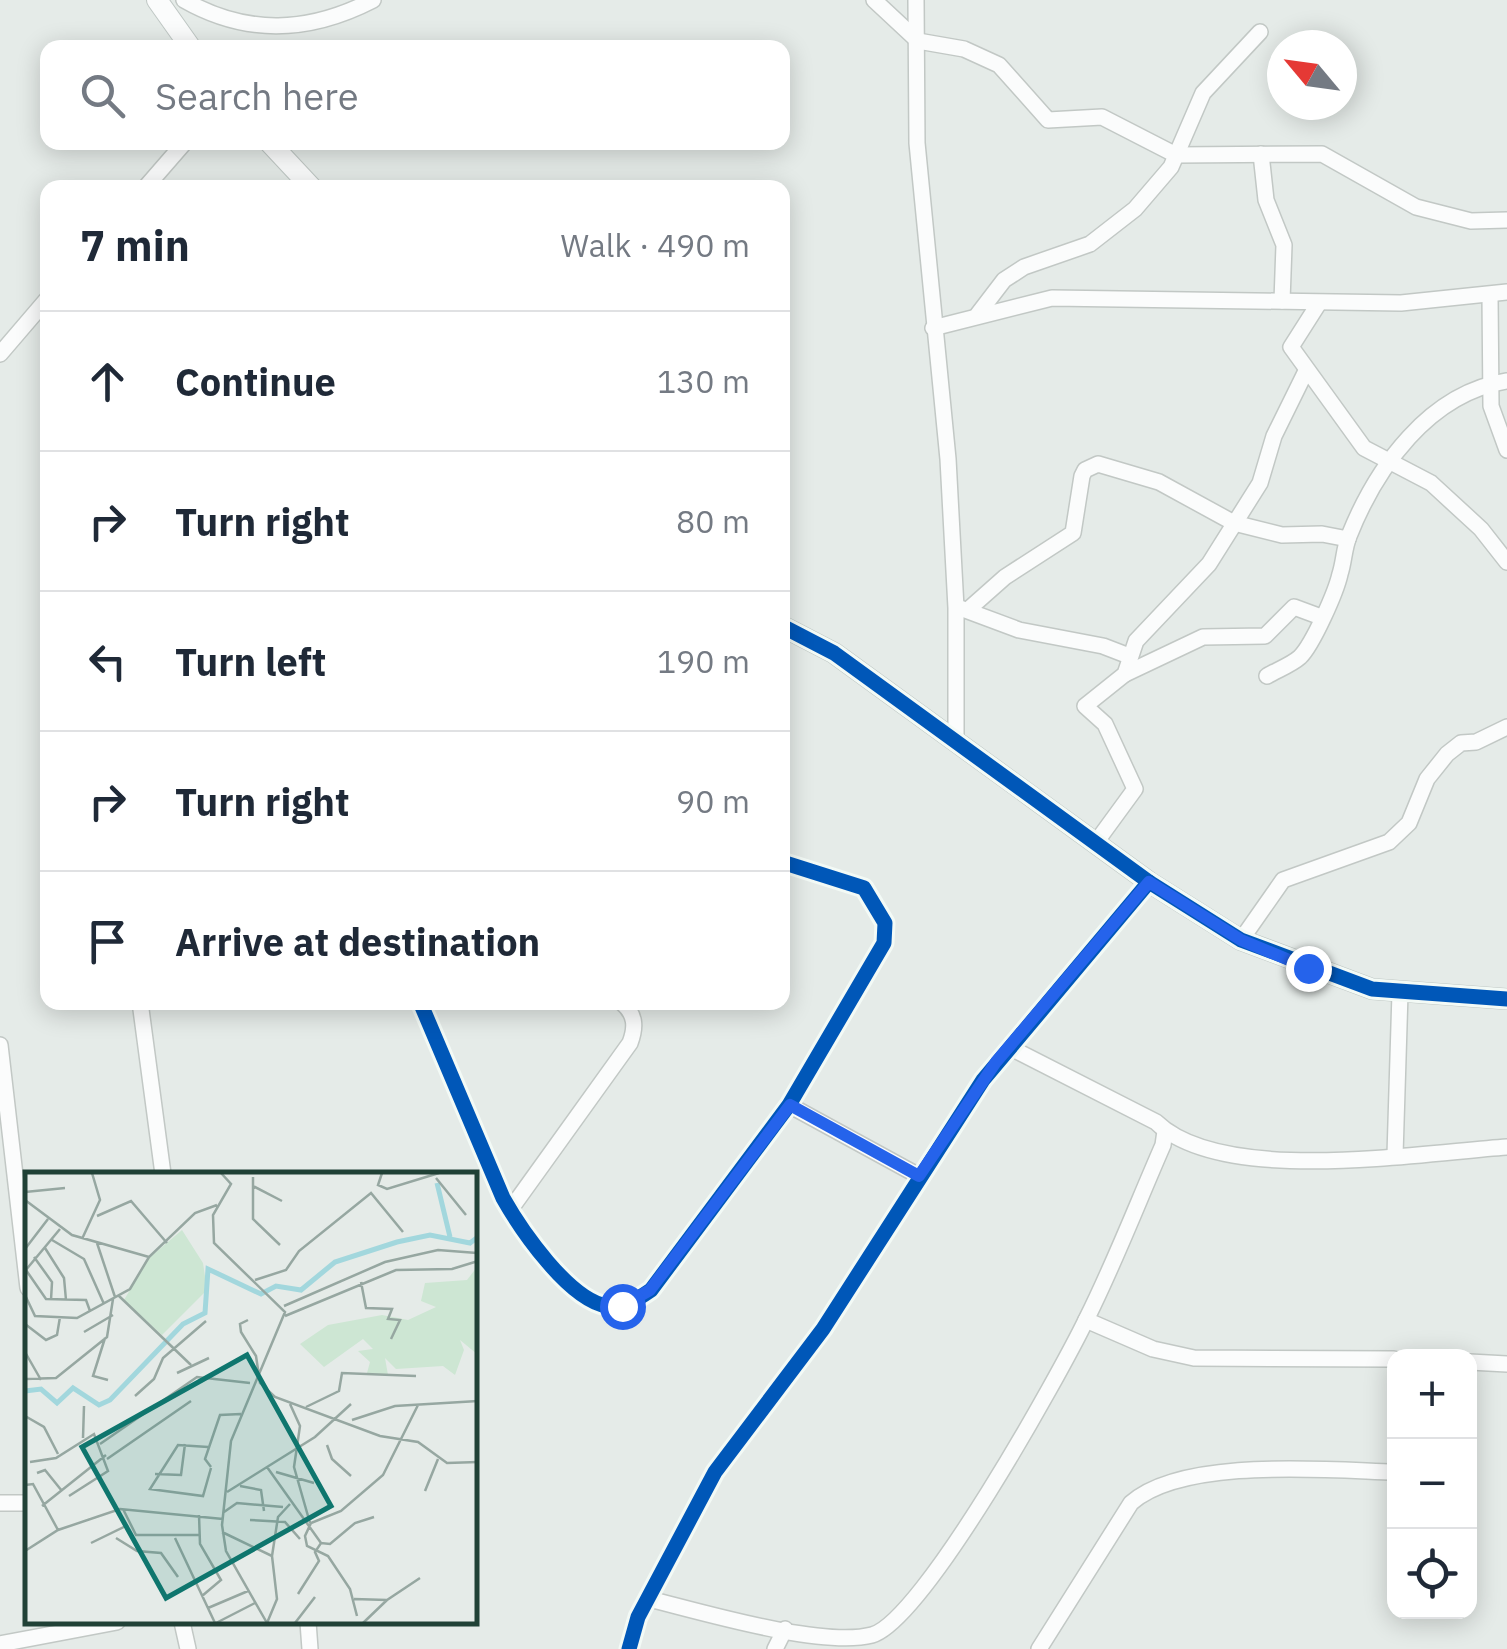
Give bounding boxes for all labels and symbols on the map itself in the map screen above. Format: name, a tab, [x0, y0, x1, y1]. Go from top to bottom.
north arrow	[1267, 30, 1357, 120]
route end	[1286, 946, 1332, 992]
inset map	[25, 1172, 478, 1624]
route start	[600, 1284, 646, 1330]

